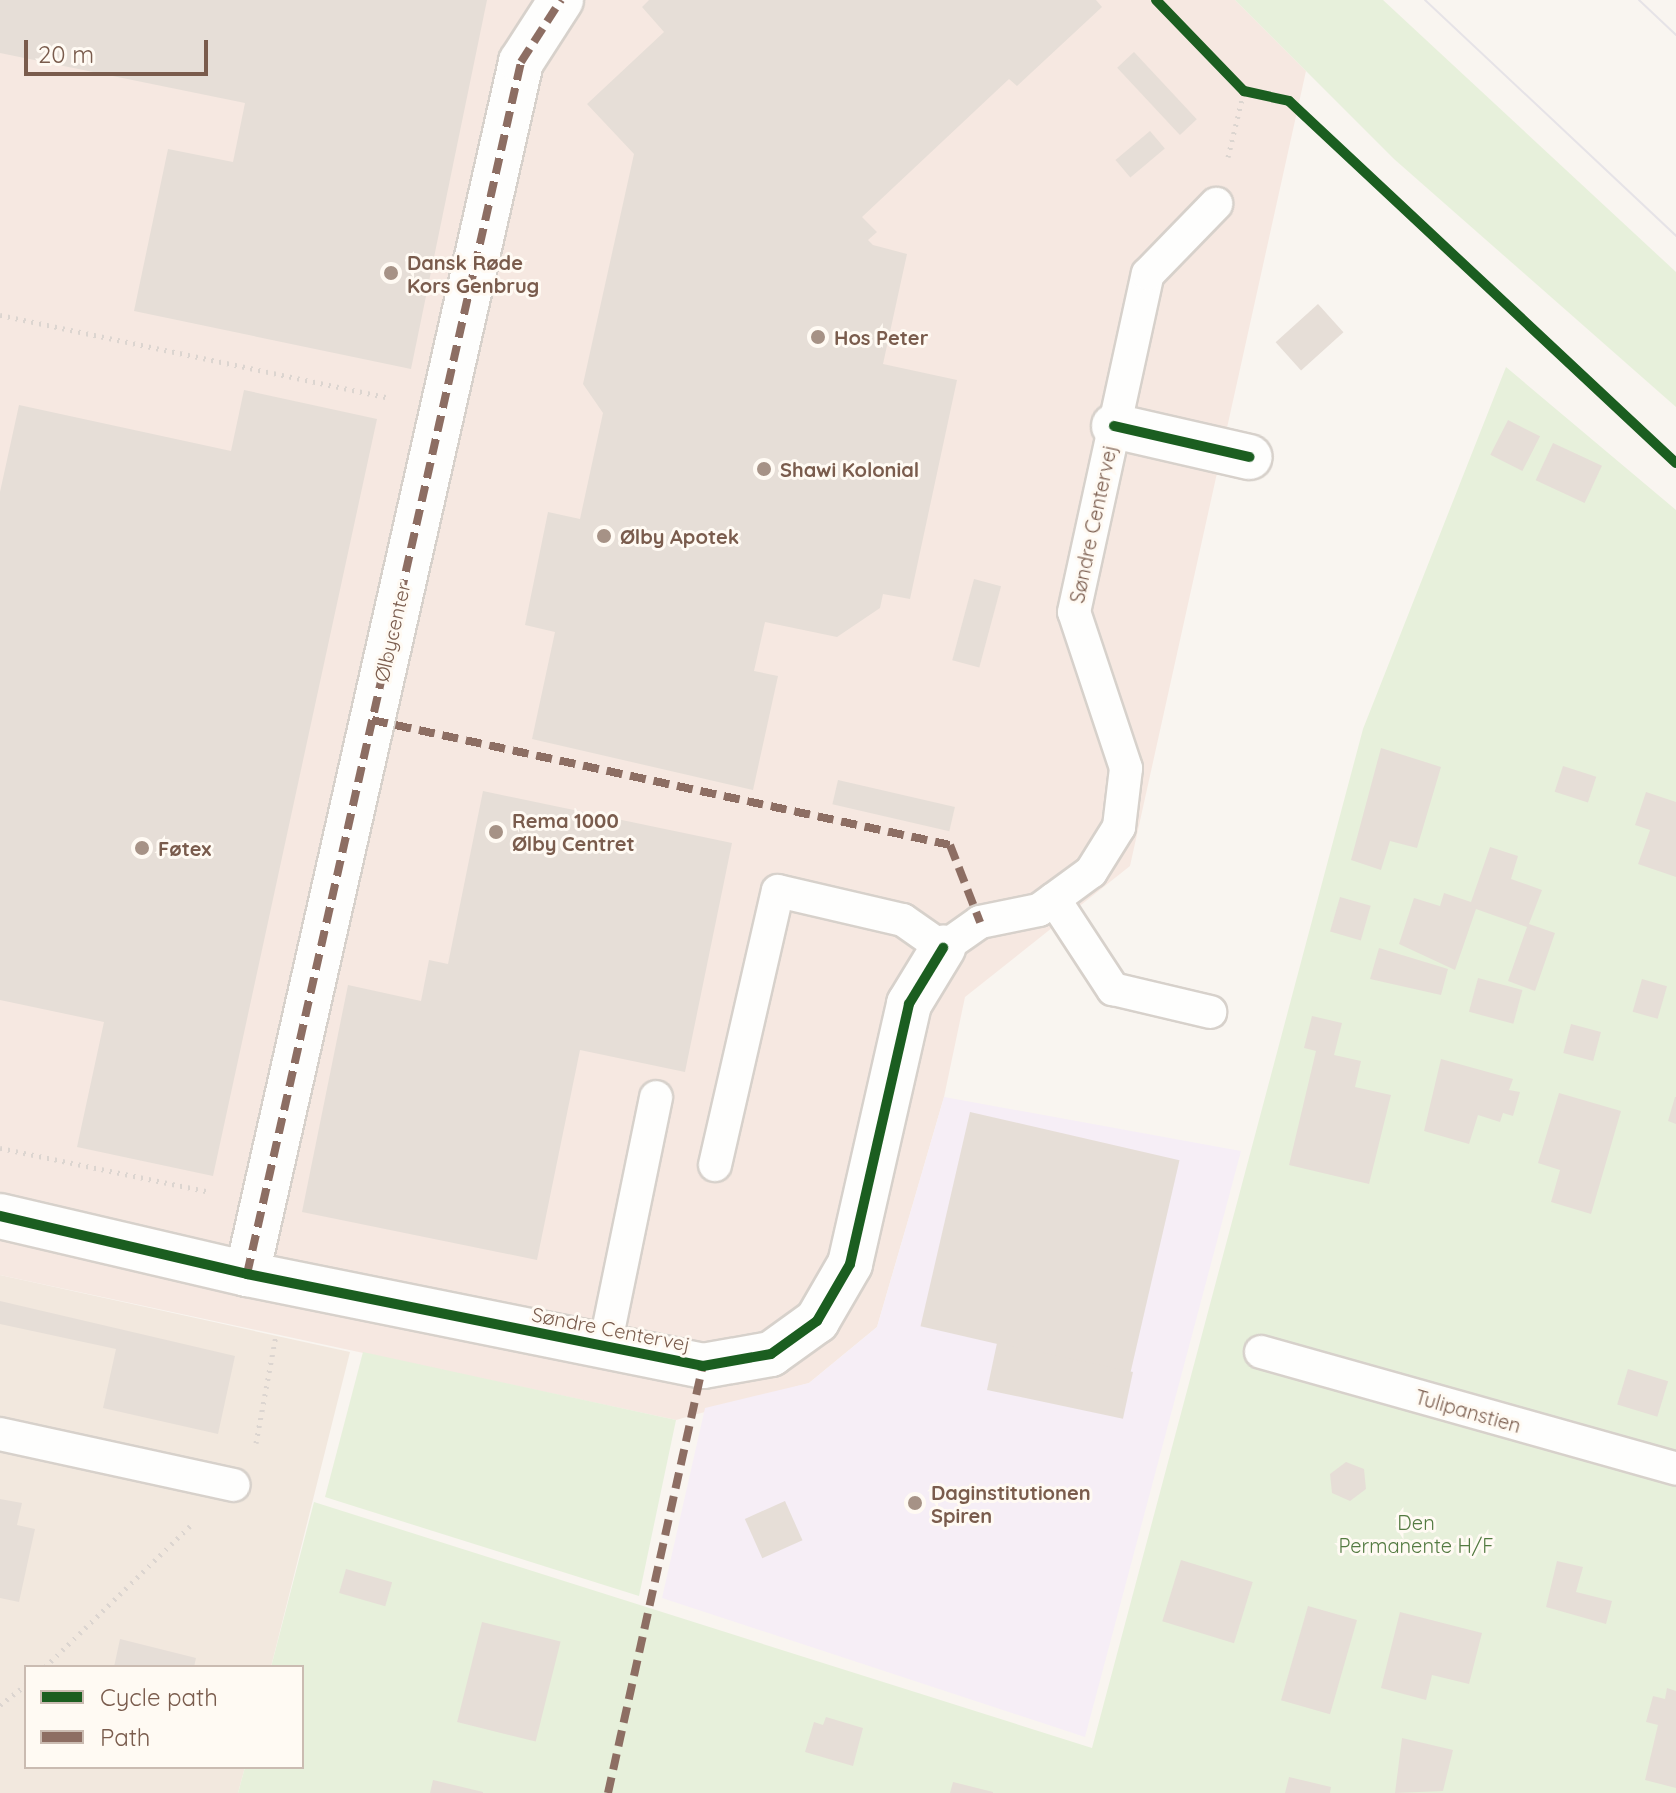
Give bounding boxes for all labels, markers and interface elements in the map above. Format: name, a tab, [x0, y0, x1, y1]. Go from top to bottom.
scale bar	[28, 24, 212, 74]
text: 20 m	[38, 39, 94, 69]
place label: Dansk Røde Kors Genbrug	[407, 250, 539, 297]
marker: Dansk Røde Kors Genbrug	[382, 264, 400, 282]
place label: Hos Peter	[834, 325, 928, 349]
marker: Hos Peter	[809, 328, 827, 346]
street label: Søndre Centervej	[1065, 443, 1121, 605]
place label: Shawi Kolonial	[780, 457, 919, 481]
marker: Shawi Kolonial	[755, 460, 773, 478]
place label: Ølby Apotek	[620, 524, 739, 548]
marker: Ølby Apotek	[595, 527, 613, 545]
street label: Ølbycenter	[369, 580, 415, 684]
place label: Rema 1000 Ølby Centret	[512, 808, 635, 855]
marker: Rema 1000 Ølby Centret	[487, 823, 505, 841]
place label: Føtex	[158, 836, 211, 860]
marker: Føtex	[133, 839, 151, 857]
street label: Søndre Centervej	[530, 1302, 692, 1356]
street label: Tulipanstien	[1412, 1384, 1524, 1438]
place label: Daginstitutionen Spiren	[931, 1480, 1091, 1527]
marker: Daginstitutionen Spiren	[906, 1494, 924, 1512]
park label: Den Permanente H/F	[1338, 1510, 1494, 1557]
legend	[24, 1665, 304, 1769]
text: Cycle path	[100, 1682, 218, 1712]
text: Path	[100, 1722, 151, 1752]

